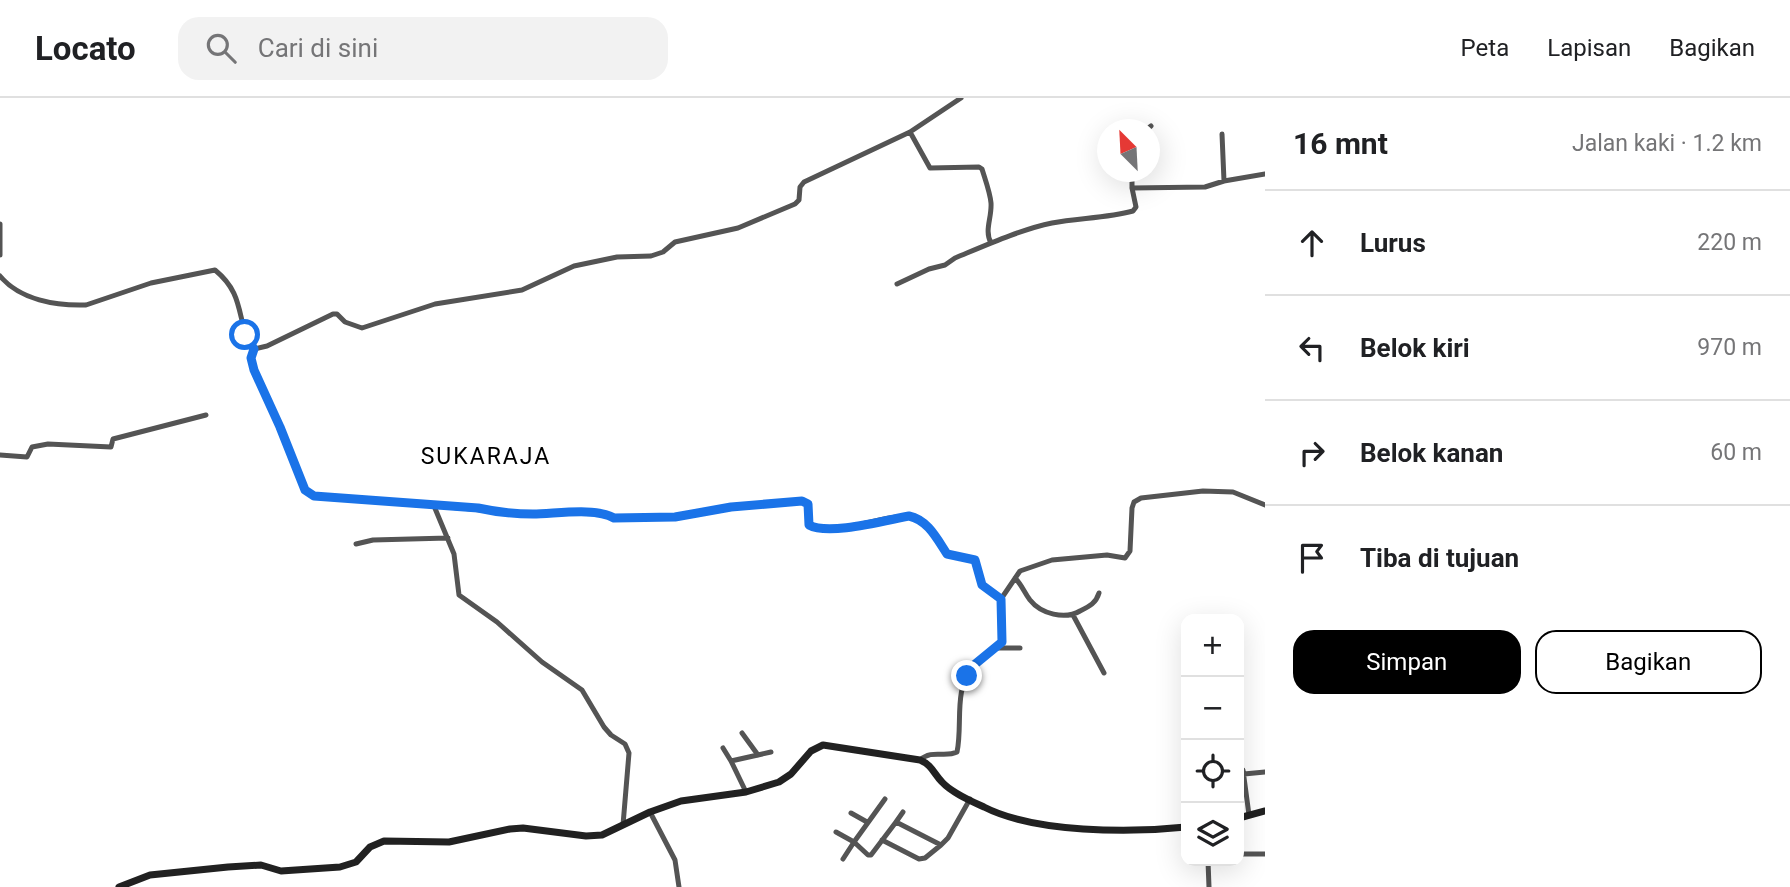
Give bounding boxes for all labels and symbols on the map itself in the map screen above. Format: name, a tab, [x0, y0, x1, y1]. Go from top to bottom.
north arrow	[1097, 119, 1160, 182]
route start	[229, 319, 260, 350]
district label: SUKARAJA	[421, 443, 551, 470]
route end	[951, 660, 982, 691]

